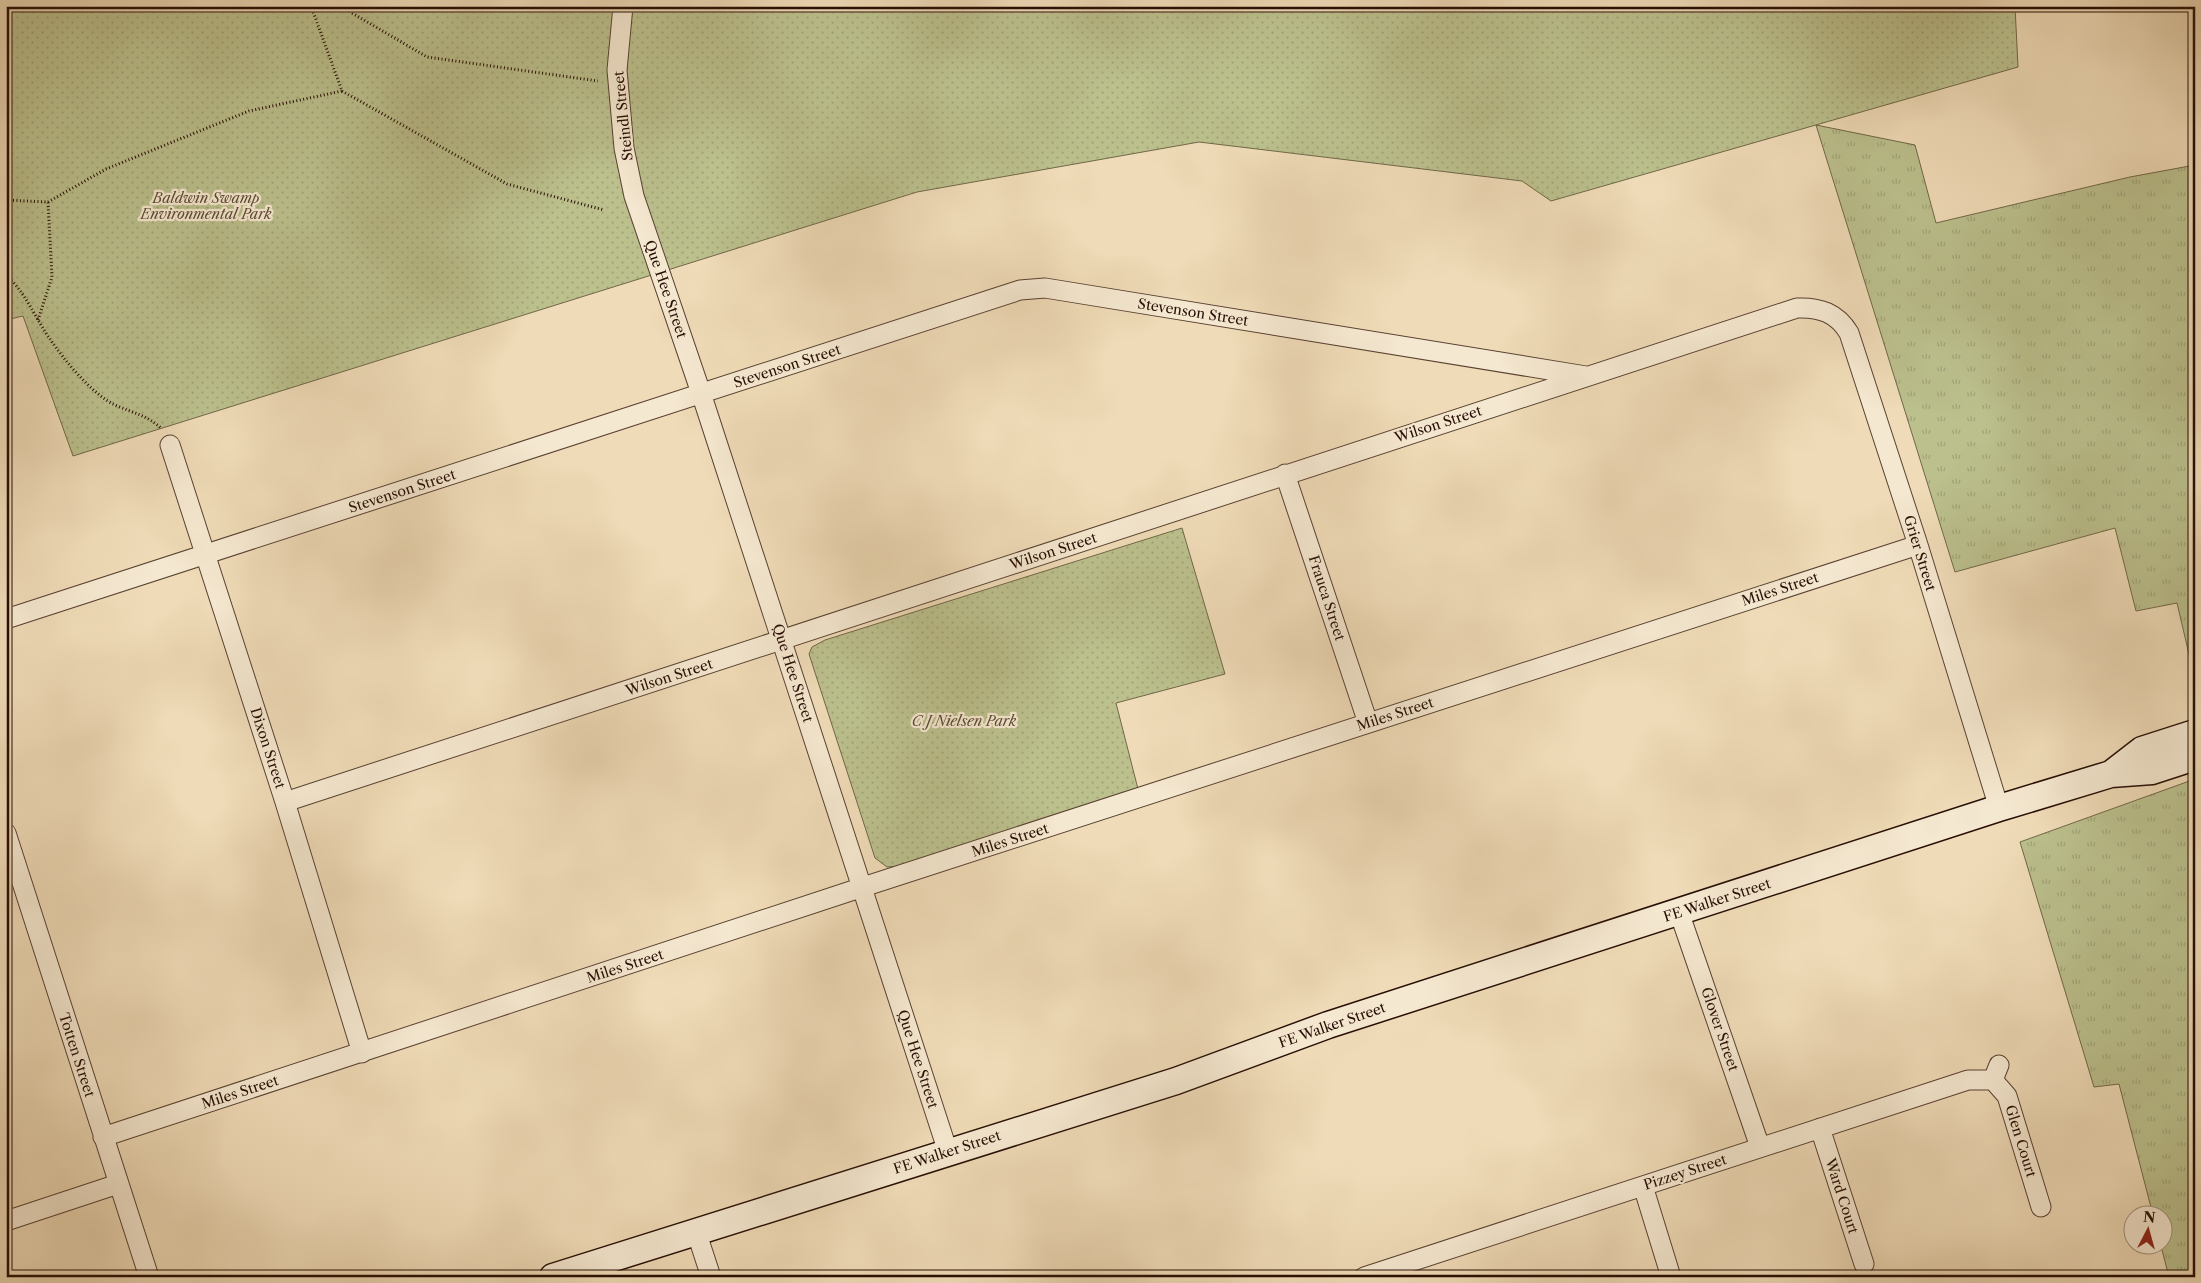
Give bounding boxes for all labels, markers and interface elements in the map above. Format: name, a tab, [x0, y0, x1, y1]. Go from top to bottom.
street label: Steindl Street	[609, 70, 637, 162]
park label: Baldwin Swamp Environmental Park	[139, 189, 272, 223]
street label: Que Hee Street	[641, 238, 691, 340]
street label: Stevenson Street	[1136, 294, 1250, 330]
street label: Stevenson Street	[731, 340, 843, 392]
street label: Wilson Street	[1391, 401, 1484, 447]
street label: Stevenson Street	[346, 465, 458, 517]
street label: Grier Street	[1900, 513, 1940, 593]
street label: Wilson Street	[1006, 528, 1099, 574]
street label: Frauca Street	[1305, 553, 1349, 643]
street label: Miles Street	[1739, 568, 1821, 610]
street label: Que Hee Street	[769, 621, 817, 725]
street label: Wilson Street	[622, 654, 715, 700]
street label: Miles Street	[1354, 693, 1436, 735]
street label: Dixon Street	[246, 705, 290, 791]
park label: C J Nielsen Park	[912, 712, 1017, 730]
street label: Miles Street	[969, 819, 1051, 861]
street label: FE Walker Street	[1661, 874, 1773, 926]
street label: Miles Street	[584, 945, 666, 987]
street label: Glover Street	[1697, 985, 1743, 1073]
street label: FE Walker Street	[1276, 998, 1388, 1052]
street label: Que Hee Street	[894, 1007, 942, 1111]
street label: Totten Street	[55, 1011, 99, 1099]
street label: Miles Street	[199, 1071, 281, 1113]
street label: Glen Court	[2001, 1103, 2041, 1179]
street label: FE Walker Street	[891, 1126, 1003, 1178]
street label: Pizzey Street	[1641, 1150, 1729, 1194]
street label: Ward Court	[1821, 1155, 1863, 1236]
north arrow	[2124, 1206, 2174, 1256]
text: N	[2142, 1207, 2156, 1227]

